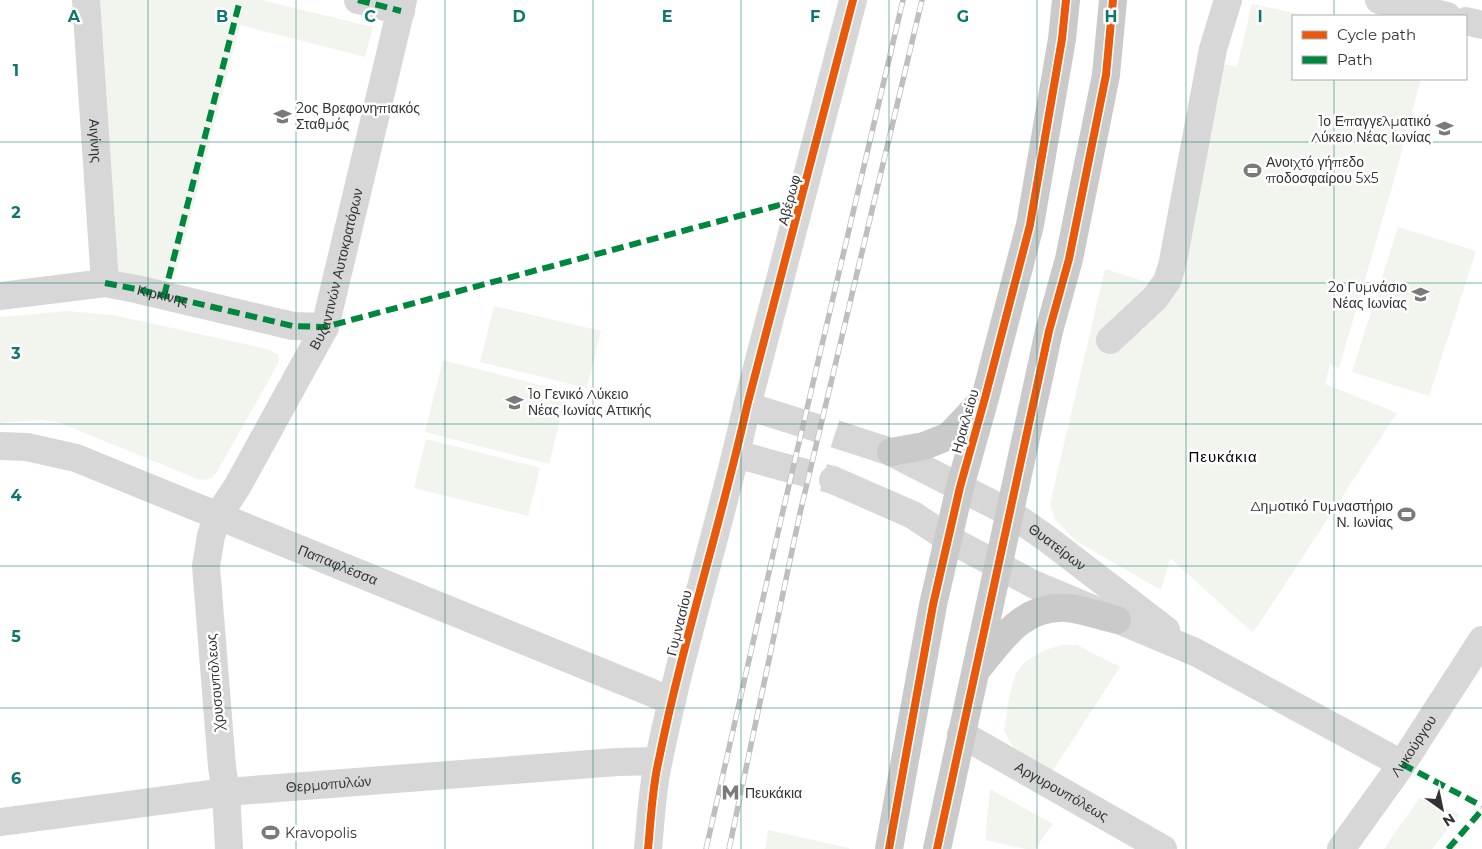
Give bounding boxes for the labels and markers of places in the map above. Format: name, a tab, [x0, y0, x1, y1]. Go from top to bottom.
place label: 2ος Βρεφονηπιακός Σταθμός	[296, 99, 420, 133]
school or university icon: 2ος Βρεφονηπιακός Σταθμός	[272, 106, 292, 126]
place label: 1ο Επαγγελματικό Λύκειο Νέας Ιωνίας	[1311, 112, 1431, 146]
school or university icon: 1ο Επαγγελματικό Λύκειο Νέας Ιωνίας	[1435, 119, 1455, 139]
place label: Ανοιχτό γήπεδο ποδοσφαίρου 5x5	[1265, 153, 1379, 187]
sports icon: Ανοιχτό γήπεδο ποδοσφαίρου 5x5	[1242, 160, 1262, 180]
place label: 2ο Γυμνάσιο Νέας Ιωνίας	[1328, 278, 1407, 312]
school or university icon: 2ο Γυμνάσιο Νέας Ιωνίας	[1411, 285, 1431, 305]
place label: 1ο Γενικό Λύκειο Νέας Ιωνίας Αττικής	[528, 385, 652, 419]
school or university icon: 1ο Γενικό Λύκειο Νέας Ιωνίας Αττικής	[504, 392, 524, 412]
place label: Δημοτικό Γυμναστήριο Ν. Ιωνίας	[1250, 497, 1393, 531]
sports icon: Δημοτικό Γυμναστήριο Ν. Ιωνίας	[1397, 504, 1417, 524]
metro station icon: Πευκάκια	[721, 783, 741, 803]
place label: Πευκάκια	[745, 784, 802, 802]
sports icon: Kravopolis	[261, 823, 281, 843]
place label: Kravopolis	[285, 824, 357, 842]

